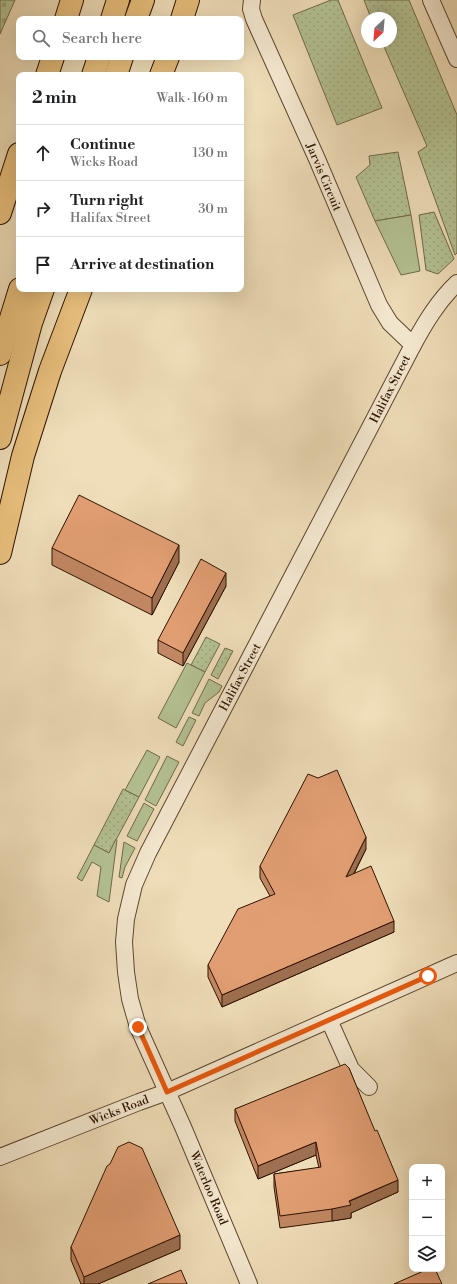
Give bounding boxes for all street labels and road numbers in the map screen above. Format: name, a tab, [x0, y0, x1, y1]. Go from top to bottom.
street label: Jarvis Circuit	[302, 140, 345, 214]
street label: Halifax Street	[367, 352, 414, 426]
street label: Halifax Street	[216, 640, 265, 714]
street label: Wicks Road	[86, 1092, 151, 1129]
street label: Waterloo Road	[186, 1148, 231, 1228]

